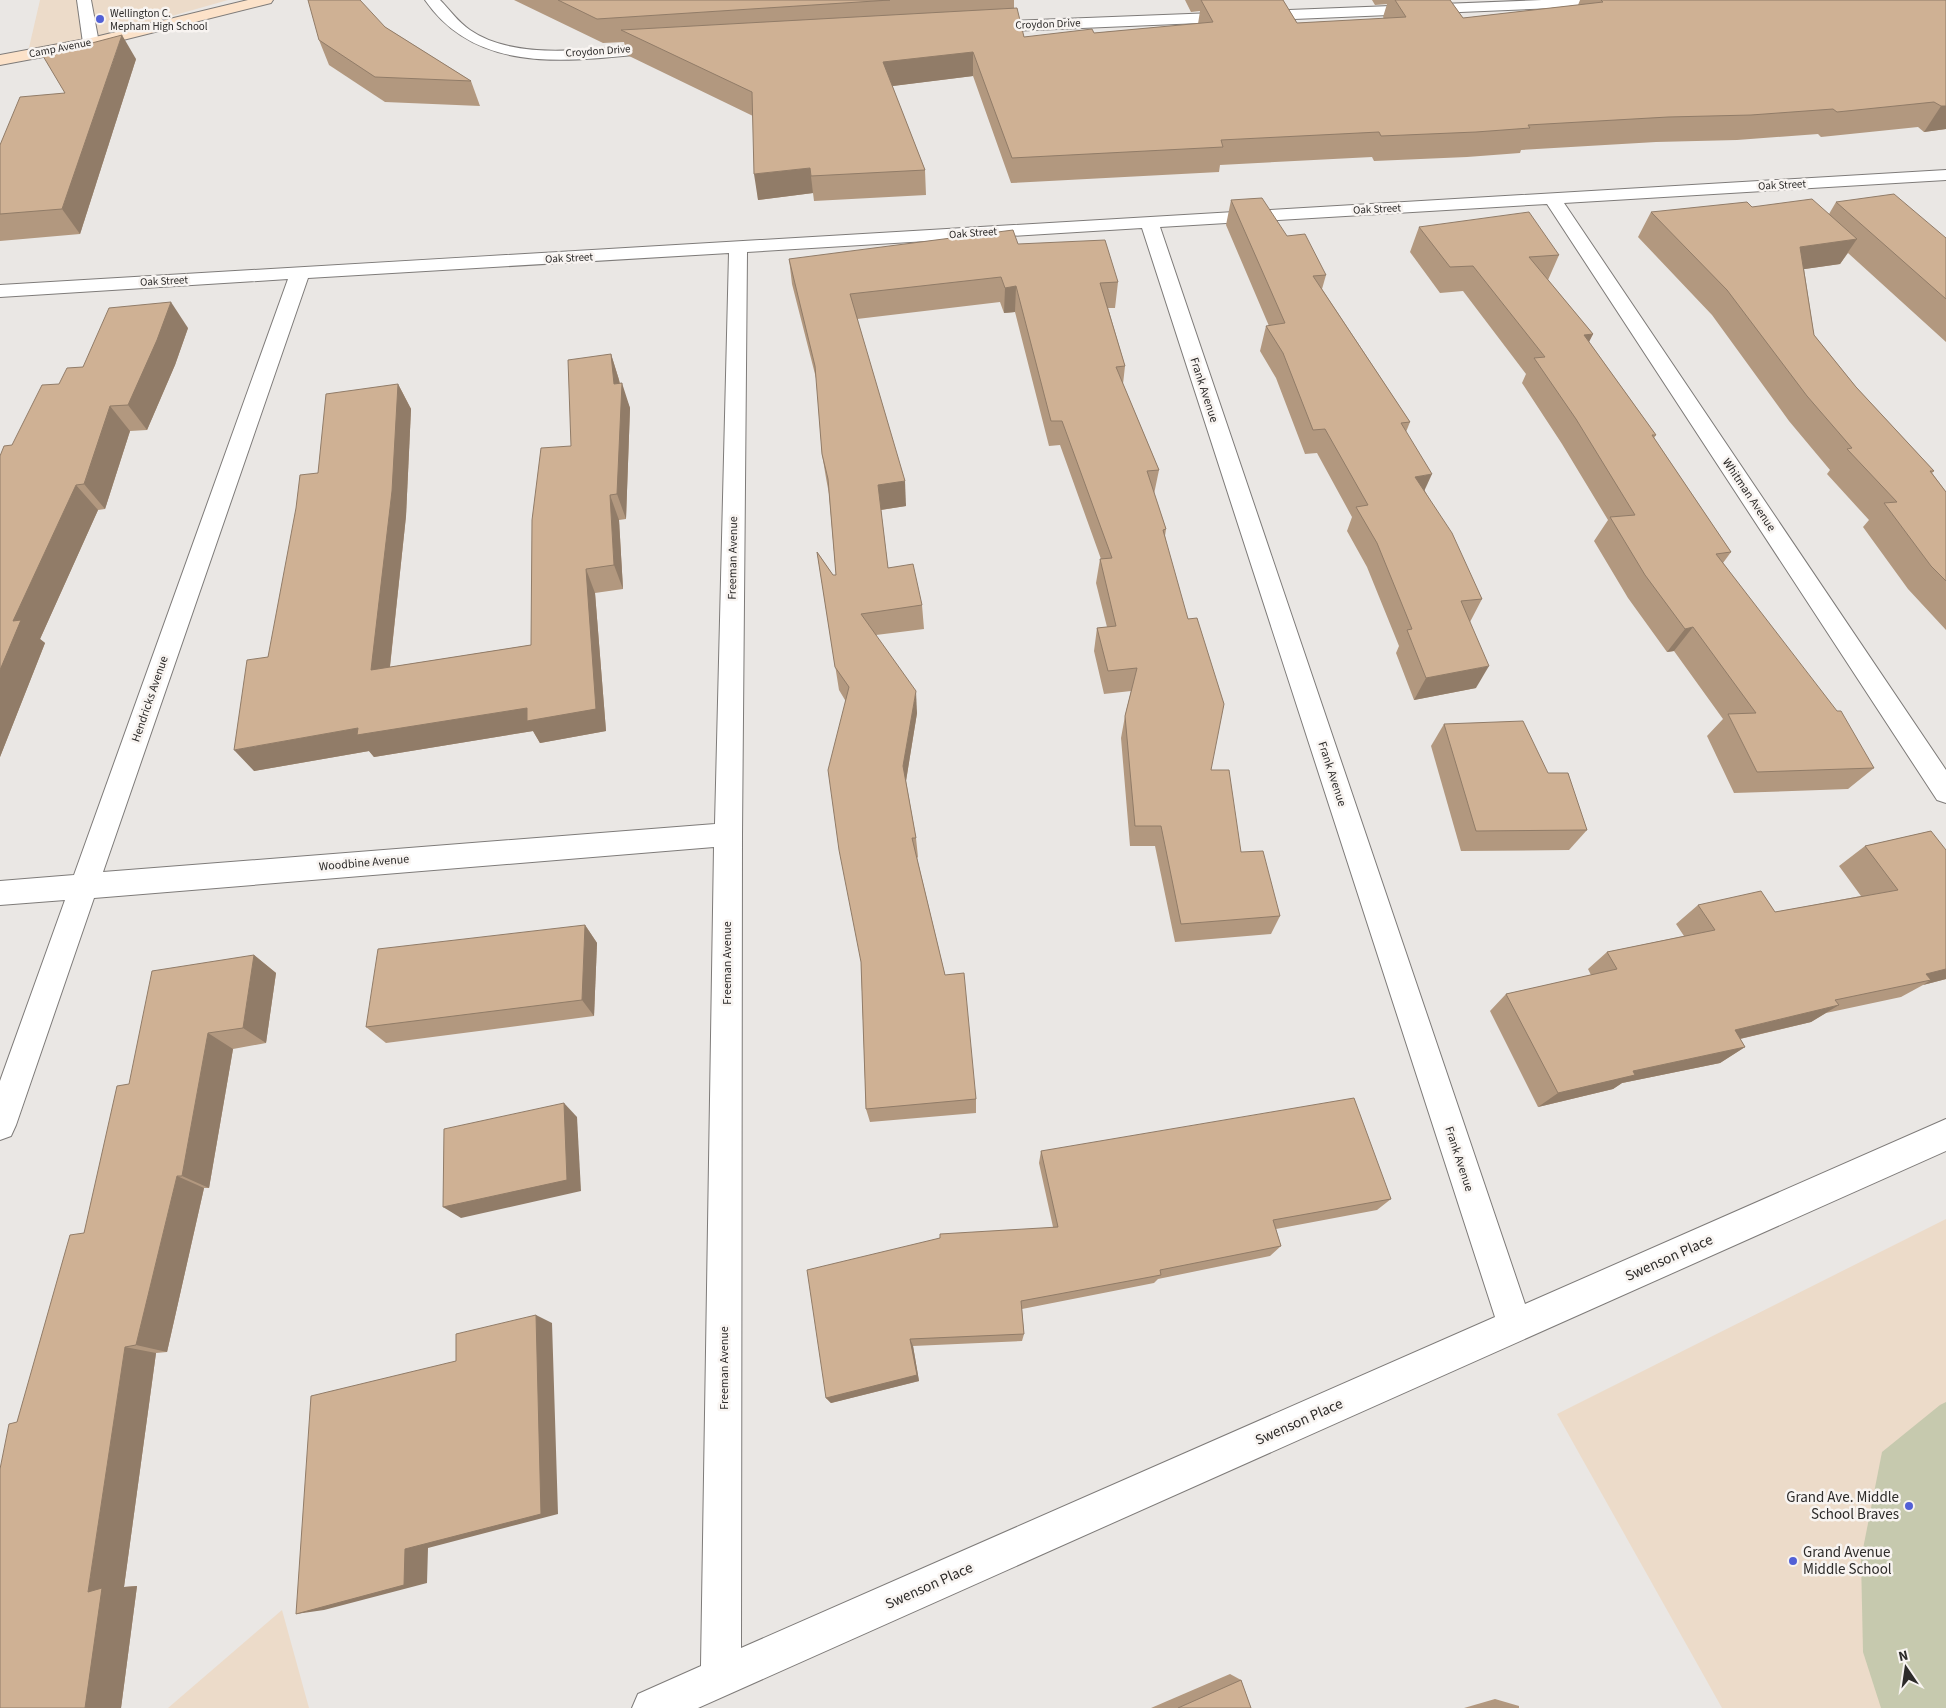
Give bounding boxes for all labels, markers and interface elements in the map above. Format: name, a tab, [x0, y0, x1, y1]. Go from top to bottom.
place label: Wellington C. Mepham High School	[110, 6, 208, 34]
marker: Wellington C. Mepham High School	[94, 13, 106, 25]
street label: Croydon Drive	[1015, 15, 1081, 33]
street label: Camp Avenue	[28, 35, 93, 61]
street label: Croydon Drive	[565, 41, 632, 61]
street label: Oak Street	[1758, 176, 1807, 194]
street label: Oak Street	[1353, 200, 1402, 218]
street label: Oak Street	[949, 224, 998, 242]
street label: Oak Street	[545, 249, 594, 267]
street label: Oak Street	[140, 272, 189, 290]
street label: Frank Avenue	[1185, 355, 1223, 425]
street label: Whitman Avenue	[1718, 455, 1780, 535]
street label: Freeman Avenue	[724, 516, 742, 600]
street label: Hendricks Avenue	[127, 654, 173, 744]
street label: Frank Avenue	[1313, 739, 1351, 809]
street label: Woodbine Avenue	[318, 851, 410, 875]
street label: Freeman Avenue	[719, 921, 736, 1005]
street label: Frank Avenue	[1440, 1124, 1478, 1194]
street label: Swenson Place	[1622, 1229, 1716, 1287]
street label: Freeman Avenue	[716, 1326, 733, 1410]
street label: Swenson Place	[1252, 1393, 1346, 1451]
place label: Grand Ave. Middle School Braves	[1786, 1487, 1899, 1525]
marker: Grand Ave. Middle School Braves	[1903, 1500, 1915, 1512]
place label: Grand Avenue Middle School	[1803, 1542, 1892, 1580]
marker: Grand Avenue Middle School	[1787, 1555, 1799, 1567]
street label: Swenson Place	[882, 1557, 976, 1615]
north arrow	[1881, 1643, 1931, 1693]
text: N	[1897, 1646, 1910, 1667]

